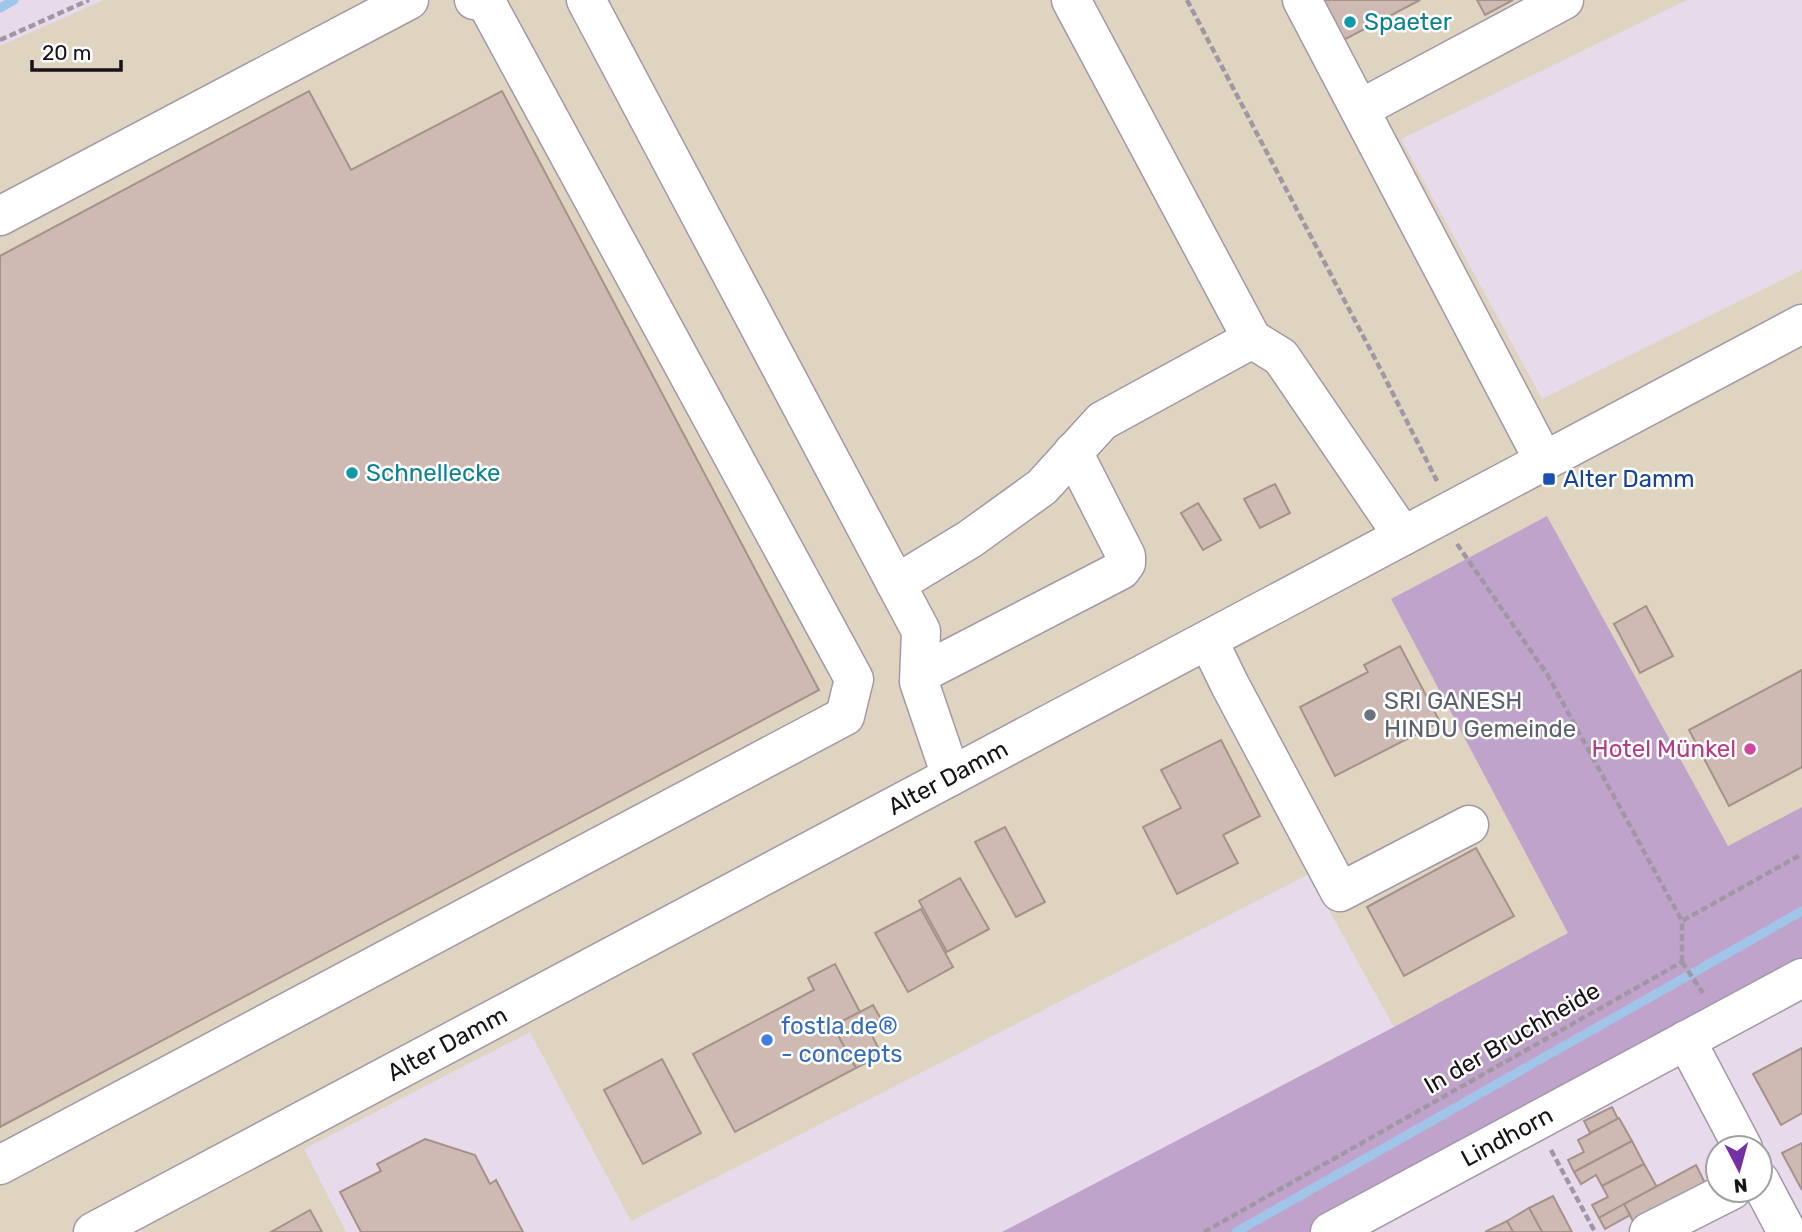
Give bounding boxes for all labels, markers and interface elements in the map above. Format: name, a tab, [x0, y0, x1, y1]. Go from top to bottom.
place label: Spaeter	[1364, 8, 1452, 36]
marker: Spaeter	[1342, 14, 1358, 30]
scale bar	[32, 28, 121, 72]
text: 20 m	[42, 40, 91, 65]
place label: Schnellecke	[366, 459, 500, 487]
marker: Schnellecke	[344, 465, 360, 481]
place label: Alter Damm	[1563, 465, 1695, 493]
marker: Alter Damm	[1541, 471, 1557, 487]
place label: SRI GANESH HINDU Gemeinde	[1384, 687, 1576, 743]
marker: SRI GANESH HINDU Gemeinde	[1362, 707, 1378, 723]
street label: Alter Damm	[883, 735, 1013, 821]
place label: Hotel Münkel	[1592, 735, 1736, 763]
marker: Hotel Münkel	[1742, 741, 1758, 757]
street label: In der Bruchheide	[1419, 976, 1605, 1100]
street label: Alter Damm	[382, 1001, 512, 1087]
place label: fostla.de® - concepts	[781, 1012, 903, 1068]
marker: fostla.de® - concepts	[759, 1032, 775, 1048]
street label: Lindhorn	[1456, 1101, 1558, 1173]
north arrow	[1704, 1134, 1774, 1204]
text: N	[1733, 1173, 1749, 1198]

